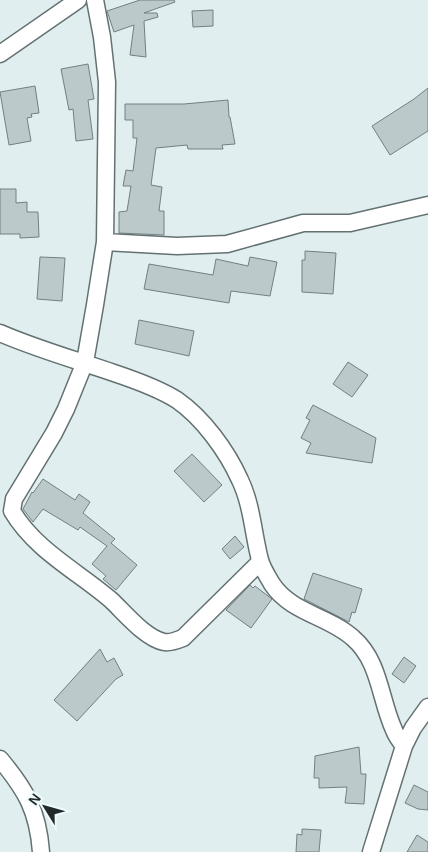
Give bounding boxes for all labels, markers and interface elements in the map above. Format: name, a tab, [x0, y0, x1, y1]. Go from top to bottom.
north arrow	[20, 782, 70, 832]
text: N	[25, 790, 44, 808]

